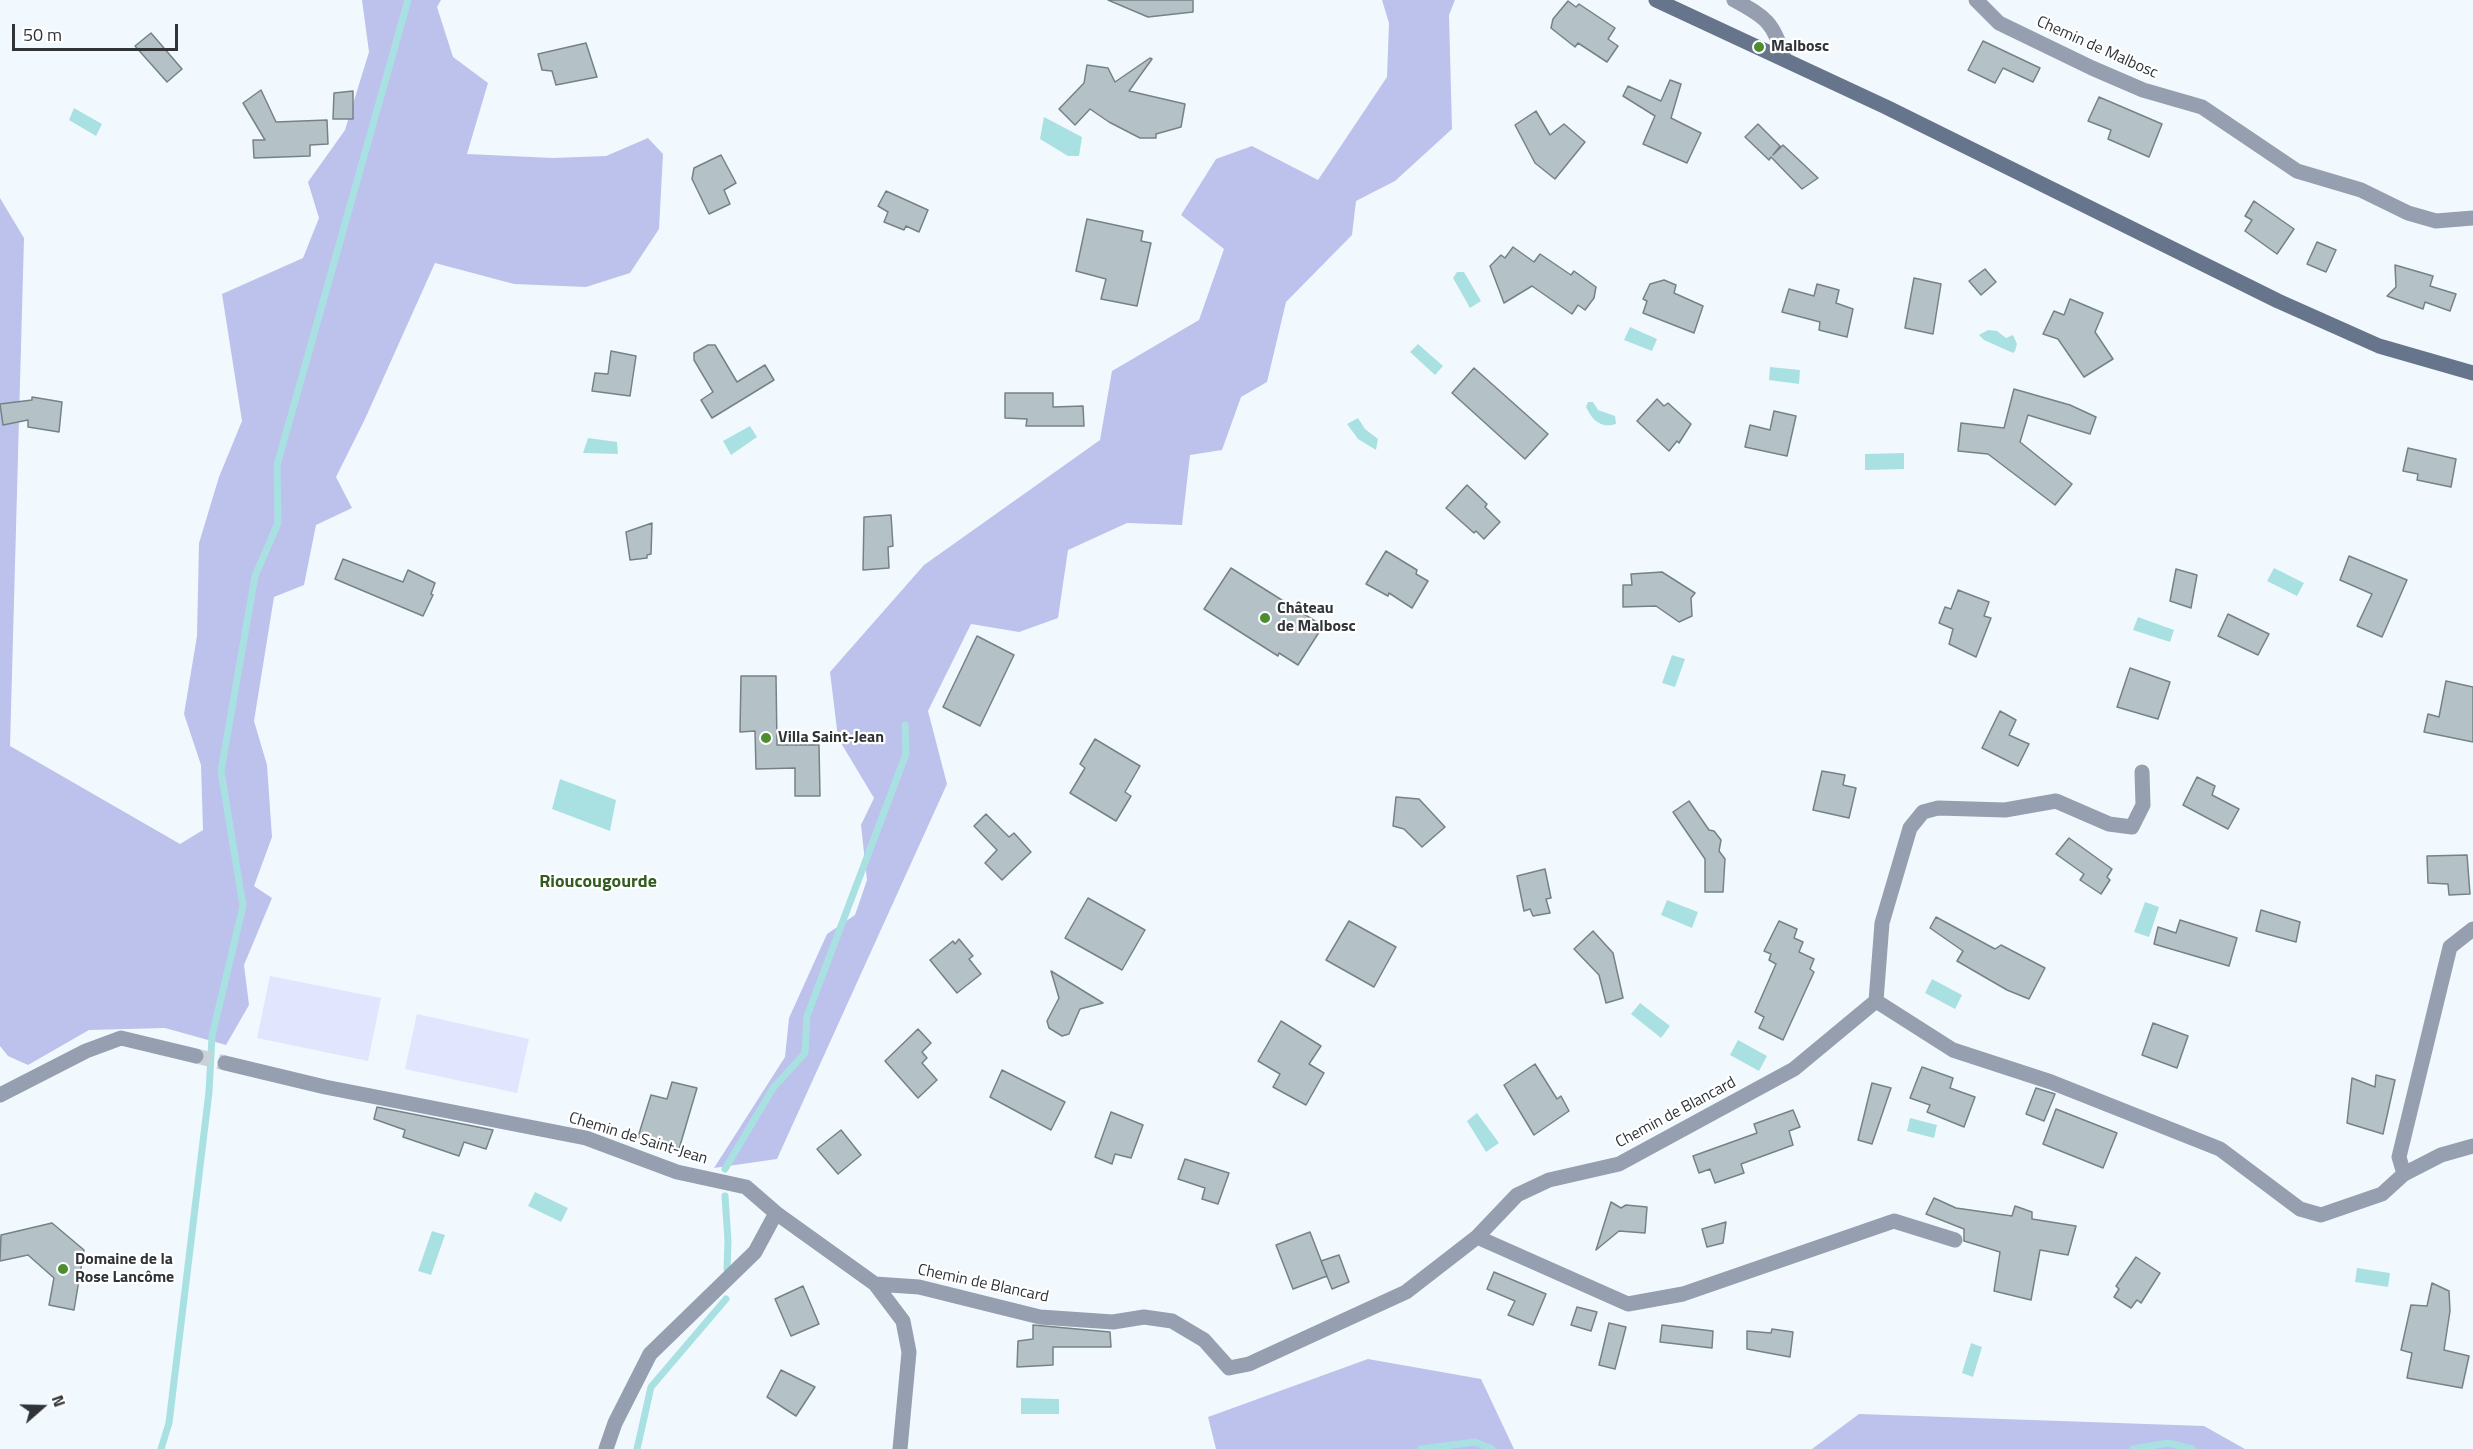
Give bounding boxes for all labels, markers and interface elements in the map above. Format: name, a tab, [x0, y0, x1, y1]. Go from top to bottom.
scale bar	[15, 12, 182, 50]
street label: Chemin de Malbosc	[2033, 13, 2161, 83]
text: 50 m	[23, 21, 62, 48]
place label: Malbosc	[1771, 37, 1829, 57]
marker: Malbosc	[1752, 40, 1766, 54]
place label: Château de Malbosc	[1277, 599, 1356, 637]
marker: Château de Malbosc	[1258, 611, 1272, 625]
place label: Villa Saint-Jean	[778, 728, 884, 748]
marker: Villa Saint-Jean	[759, 731, 773, 745]
district label: Rioucougourde	[539, 872, 657, 894]
street label: Chemin de Blancard	[1613, 1073, 1739, 1153]
street label: Chemin de Saint-Jean	[566, 1109, 710, 1169]
place label: Domaine de la Rose Lancôme	[75, 1250, 174, 1288]
street label: Chemin de Blancard	[916, 1261, 1050, 1307]
marker: Domaine de la Rose Lancôme	[56, 1262, 70, 1276]
north arrow	[12, 1377, 72, 1437]
text: N	[46, 1392, 72, 1410]

